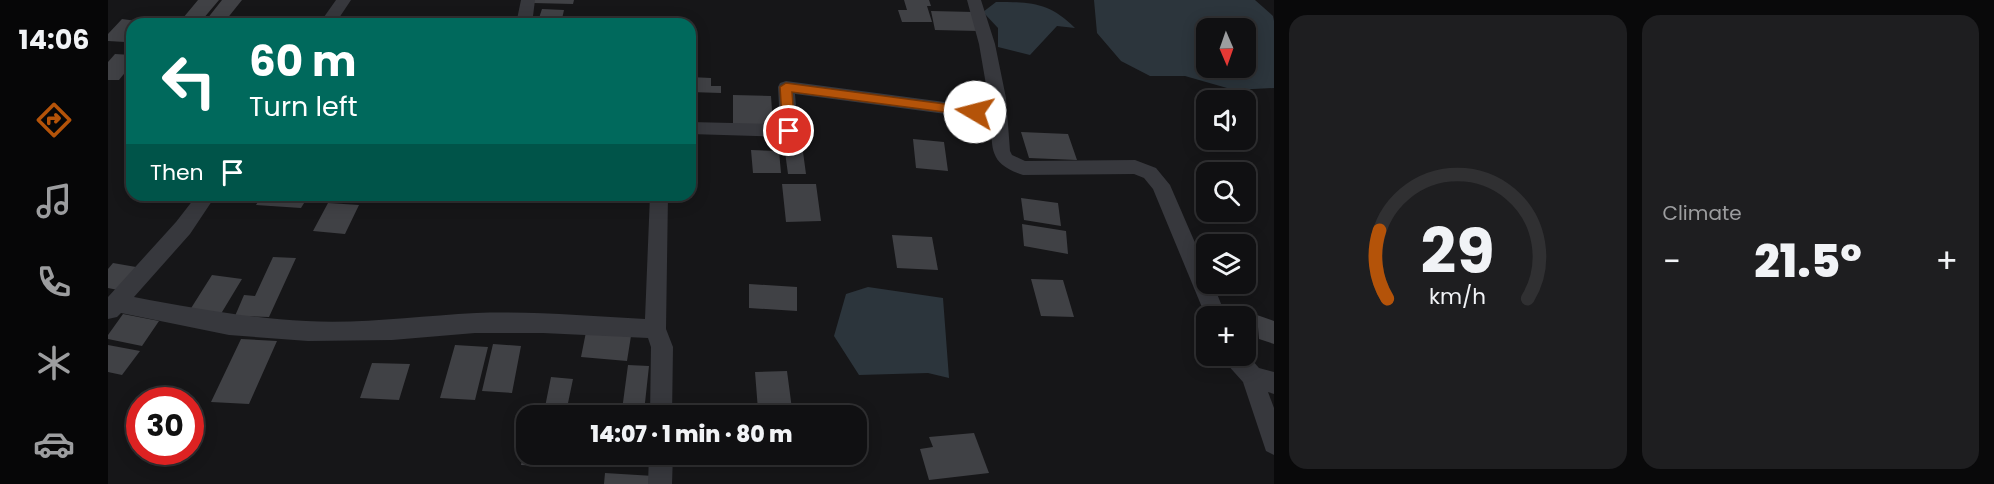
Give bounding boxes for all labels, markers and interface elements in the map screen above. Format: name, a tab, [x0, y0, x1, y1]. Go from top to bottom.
north arrow	[1196, 18, 1256, 78]
map controls	[1196, 18, 1256, 366]
text: 14:06	[19, 21, 89, 58]
text: 60 m	[249, 32, 357, 91]
icon: left	[150, 42, 228, 120]
position arrow	[943, 80, 1007, 144]
text: Turn left	[249, 88, 358, 125]
button: sound	[1196, 90, 1256, 150]
icon: directions	[33, 99, 75, 141]
pin	[763, 105, 814, 156]
icon: arrive	[772, 114, 805, 147]
icon: arrive	[216, 156, 249, 189]
text: Then	[150, 157, 204, 188]
button: search	[1196, 162, 1256, 222]
icon: music	[33, 180, 75, 222]
text: Climate	[1663, 199, 1742, 227]
text: 29	[1421, 207, 1495, 295]
text: 21.5°	[1754, 230, 1862, 293]
button: layers	[1196, 234, 1256, 294]
text: −	[1663, 238, 1681, 285]
text: +	[1935, 238, 1958, 285]
icon: phone	[33, 261, 75, 303]
text: km/h	[1429, 281, 1486, 312]
button: +	[1196, 306, 1256, 366]
icon: climate	[33, 342, 75, 384]
speed limit sign: 30	[126, 387, 204, 465]
text: 14:07 · 1 min · 80 m	[591, 419, 792, 450]
icon: car	[33, 423, 75, 465]

